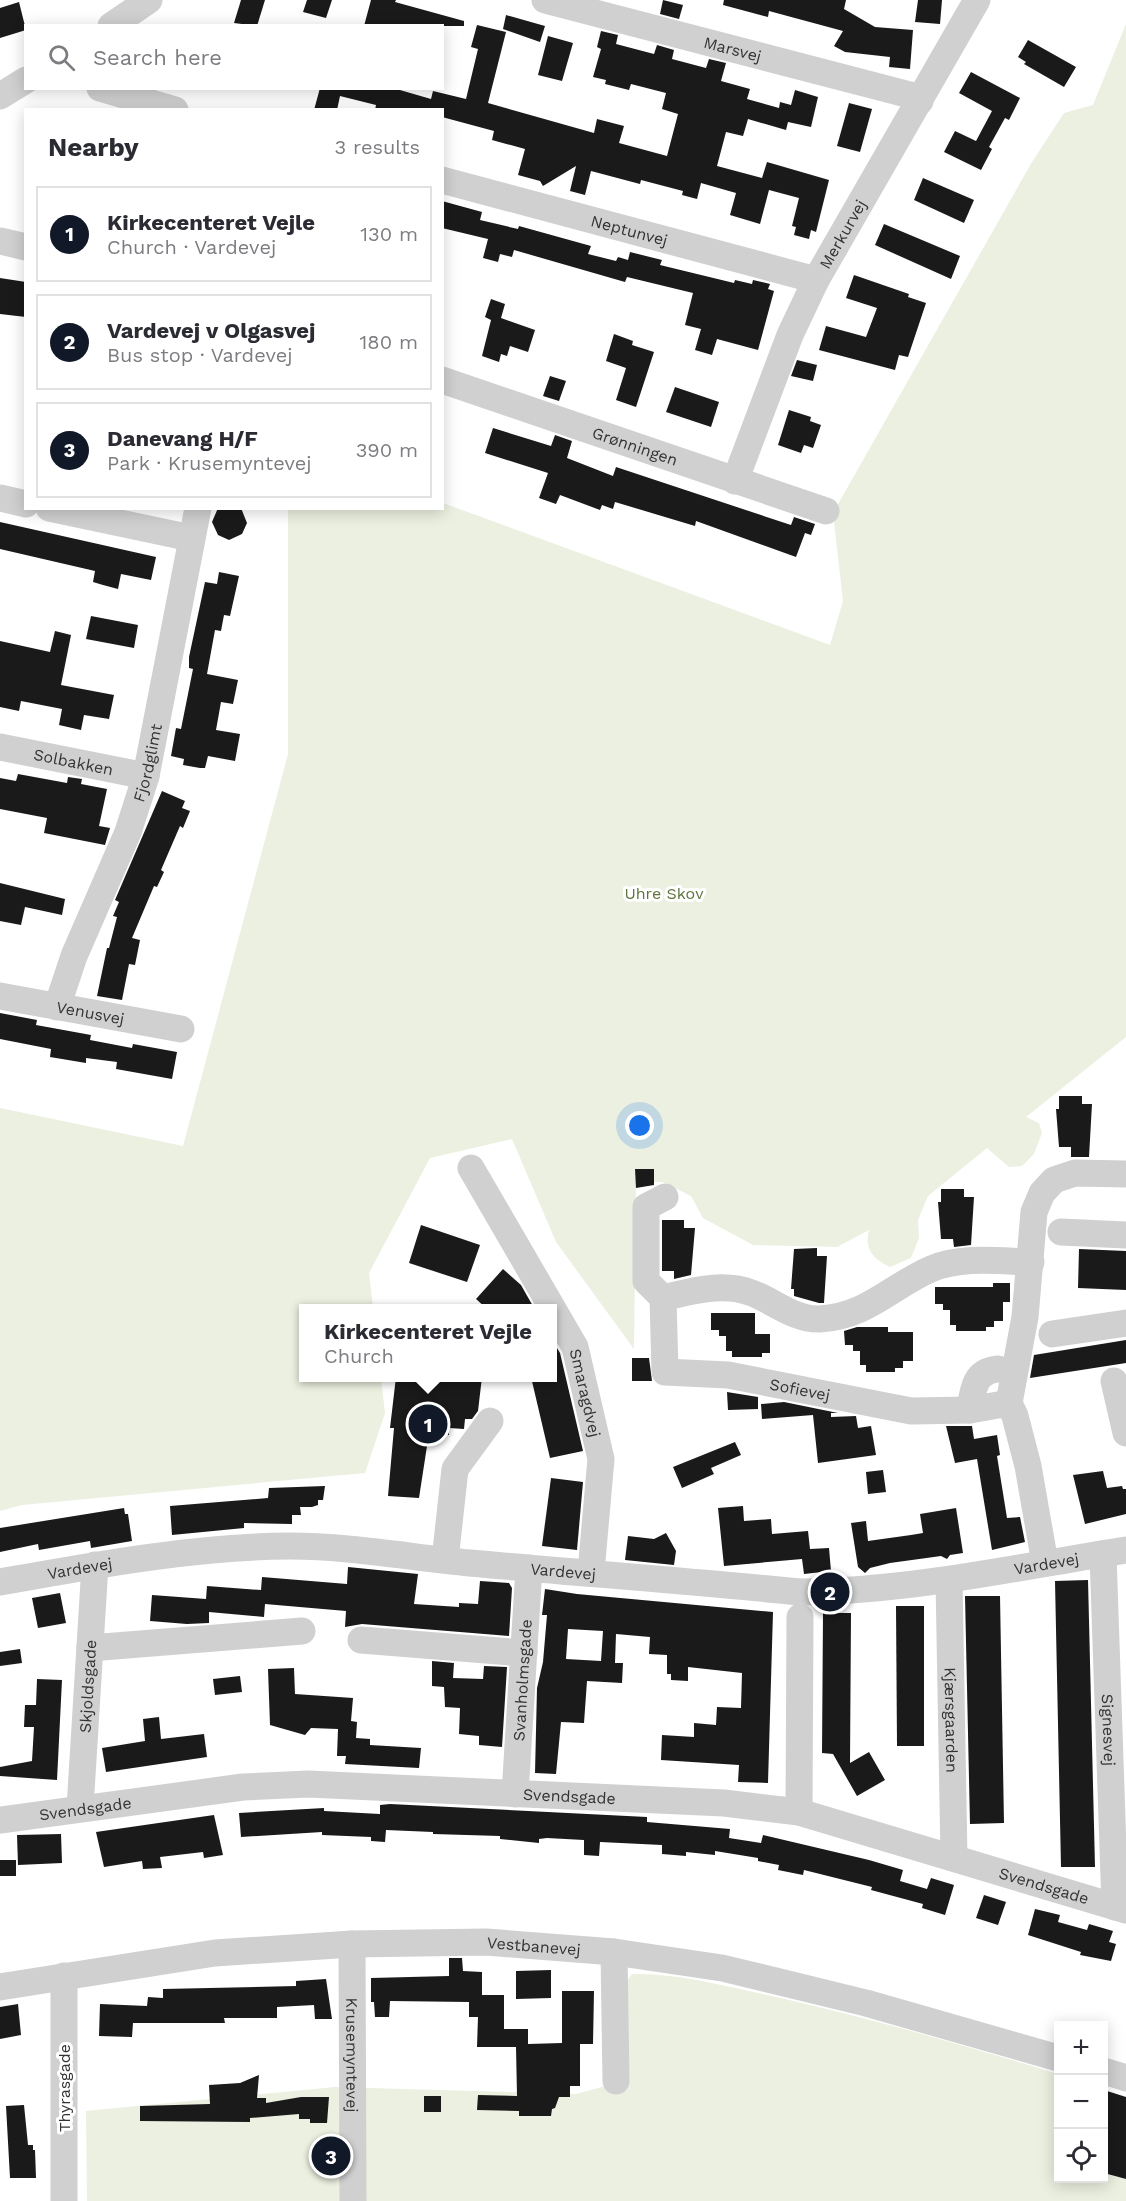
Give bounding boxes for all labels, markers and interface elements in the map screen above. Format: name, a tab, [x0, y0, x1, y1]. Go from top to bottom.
search box	[24, 24, 444, 90]
street label: Marsvej	[702, 33, 764, 66]
icon: search	[45, 41, 78, 74]
text: Search here	[93, 45, 222, 70]
text: Nearby	[48, 132, 139, 162]
text: 3 results	[335, 135, 420, 159]
street label: Merkurvej	[816, 196, 870, 272]
text: Kirkecenteret Vejle	[107, 210, 315, 235]
street label: Neptunvej	[589, 211, 670, 250]
text: 1	[65, 222, 74, 246]
text: 130 m	[360, 222, 418, 246]
text: Church · Vardevej	[107, 235, 276, 259]
text: Vardevej v Olgasvej	[107, 318, 315, 343]
text: 2	[64, 330, 75, 354]
text: 180 m	[360, 330, 418, 354]
text: Bus stop · Vardevej	[107, 343, 293, 367]
street label: Grønningen	[590, 423, 680, 470]
text: Danevang H/F	[107, 426, 258, 451]
text: 3	[64, 438, 75, 462]
text: 390 m	[356, 438, 418, 462]
text: Park · Krusemyntevej	[107, 451, 312, 475]
street label: Fjordglimt	[129, 722, 166, 804]
street label: Solbakken	[32, 745, 115, 779]
park label: Uhre Skov	[624, 884, 704, 903]
street label: Venusvej	[55, 997, 126, 1029]
your location	[625, 1111, 654, 1140]
popup	[299, 1304, 557, 1382]
text: Kirkecenteret Vejle	[324, 1319, 532, 1344]
text: Church	[324, 1344, 394, 1368]
street label: Smaragdvej	[566, 1347, 605, 1439]
street label: Sofievej	[768, 1374, 832, 1405]
pin: 1	[408, 1402, 448, 1446]
street label: Vardevej	[1012, 1549, 1080, 1579]
street label: Vardevej	[46, 1554, 114, 1583]
street label: Vardevej	[530, 1559, 597, 1584]
pin: 2	[810, 1570, 850, 1614]
street label: Svanholmsgade	[509, 1619, 536, 1742]
street label: Skjoldsgade	[76, 1639, 100, 1733]
street label: Kjærsgaarden	[941, 1667, 961, 1773]
street label: Signesvej	[1098, 1694, 1119, 1766]
street label: Svendsgade	[523, 1785, 616, 1808]
street label: Svendsgade	[38, 1793, 133, 1825]
street label: Svendsgade	[997, 1863, 1091, 1908]
street label: Vestbanevej	[486, 1933, 581, 1959]
street label: Krusemyntevej	[342, 1997, 362, 2113]
map controls	[1054, 2021, 1108, 2183]
button: +	[1054, 2021, 1108, 2075]
street label: Thyrasgade	[55, 2044, 74, 2132]
button: −	[1054, 2075, 1108, 2129]
button: locate	[1054, 2129, 1108, 2183]
pin: 3	[312, 2134, 350, 2178]

